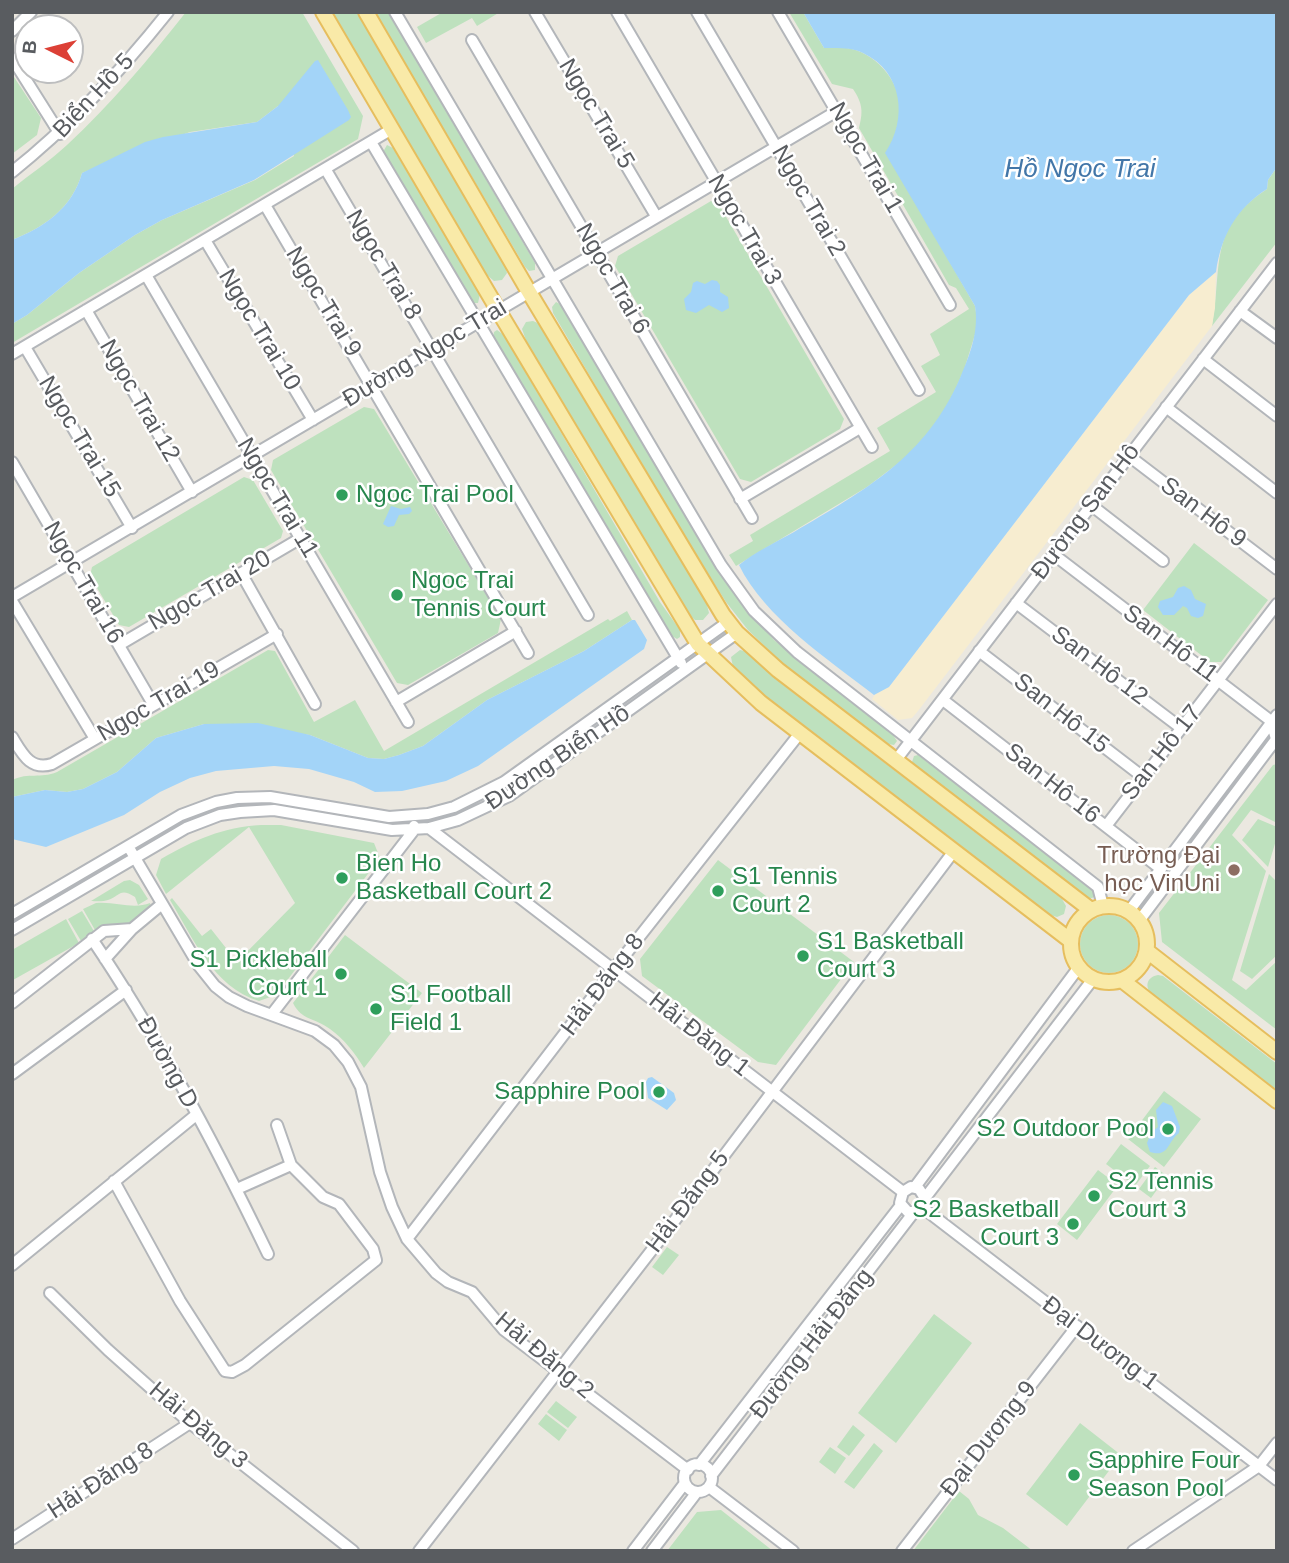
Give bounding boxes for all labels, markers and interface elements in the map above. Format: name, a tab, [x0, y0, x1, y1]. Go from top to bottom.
north arrow	[14, 14, 84, 84]
text: B	[18, 39, 41, 55]
street label: Biển Hồ 5	[48, 48, 140, 144]
street label: Ngọc Trai 5	[552, 54, 640, 174]
street label: Ngọc Trai 1	[822, 97, 908, 219]
street label: Ngọc Trai 2	[765, 140, 851, 262]
water label: Hồ Ngọc Trai	[1004, 154, 1156, 186]
street label: Ngọc Trai 3	[701, 169, 787, 291]
street label: Ngọc Trai 8	[339, 205, 427, 325]
street label: Ngọc Trai 6	[569, 218, 655, 340]
street label: Ngọc Trai 9	[279, 242, 367, 362]
street label: Ngọc Trai 10	[212, 264, 306, 396]
street label: Đường Ngọc Trai	[338, 294, 512, 414]
street label: Ngọc Trai 12	[92, 335, 186, 467]
street label: Ngọc Trai 15	[32, 371, 126, 503]
street label: Ngọc Trai 11	[230, 433, 324, 563]
street label: Đường San Hô	[1026, 438, 1146, 586]
street label: San Hô 9	[1154, 471, 1252, 555]
place label: Ngoc Trai Pool	[356, 481, 514, 509]
marker: Ngoc Trai Pool	[334, 487, 350, 503]
street label: Ngọc Trai 16	[36, 517, 130, 649]
street label: Ngọc Trai 20	[144, 544, 276, 638]
place label: Ngoc Trai Tennis Court	[411, 567, 546, 623]
marker: Ngoc Trai Tennis Court	[389, 587, 405, 603]
street label: San Hô 11	[1117, 599, 1223, 689]
street label: San Hô 12	[1045, 620, 1153, 712]
street label: Ngọc Trai 19	[93, 655, 225, 749]
street label: San Hô 15	[1007, 668, 1115, 760]
street label: Đường Biển Hồ	[480, 699, 636, 817]
street label: San Hô 17	[1116, 699, 1208, 807]
street label: San Hô 16	[998, 738, 1106, 830]
place label: Trường Đại học VinUni	[1097, 842, 1220, 898]
place label: Bien Ho Basketball Court 2	[356, 850, 552, 906]
marker: Trường Đại học VinUni	[1226, 862, 1242, 878]
place label: S1 Tennis Court 2	[732, 863, 837, 919]
marker: Bien Ho Basketball Court 2	[334, 870, 350, 886]
marker: S1 Tennis Court 2	[710, 883, 726, 899]
street label: Hải Đăng 8	[555, 928, 651, 1042]
place label: S1 Basketball Court 3	[817, 928, 964, 984]
place label: S1 Pickleball Court 1	[190, 946, 327, 1002]
marker: S1 Basketball Court 3	[795, 948, 811, 964]
marker: S1 Pickleball Court 1	[333, 966, 349, 982]
place label: S1 Football Field 1	[390, 981, 511, 1037]
street label: Hải Đăng 1	[643, 987, 755, 1083]
marker: S1 Football Field 1	[368, 1001, 384, 1017]
street label: Đường D	[130, 1012, 204, 1114]
place label: Sapphire Pool	[494, 1078, 645, 1106]
marker: Sapphire Pool	[651, 1084, 667, 1100]
place label: S2 Outdoor Pool	[977, 1115, 1154, 1143]
marker: S2 Outdoor Pool	[1160, 1121, 1176, 1137]
street label: Hải Đăng 5	[640, 1145, 736, 1259]
place label: S2 Tennis Court 3	[1108, 1168, 1213, 1224]
marker: S2 Tennis Court 3	[1086, 1188, 1102, 1204]
place label: S2 Basketball Court 3	[912, 1196, 1059, 1252]
marker: S2 Basketball Court 3	[1065, 1216, 1081, 1232]
street label: Đường Hải Đăng	[744, 1263, 880, 1425]
street label: Đại Dương 1	[1036, 1291, 1164, 1397]
street label: Hải Đăng 2	[489, 1306, 599, 1406]
street label: Hải Đăng 3	[143, 1376, 253, 1476]
street label: Đại Dương 9	[935, 1376, 1043, 1502]
street label: Hải Đăng 8	[43, 1436, 159, 1526]
place label: Sapphire Four Season Pool	[1088, 1447, 1240, 1503]
marker: Sapphire Four Season Pool	[1066, 1467, 1082, 1483]

